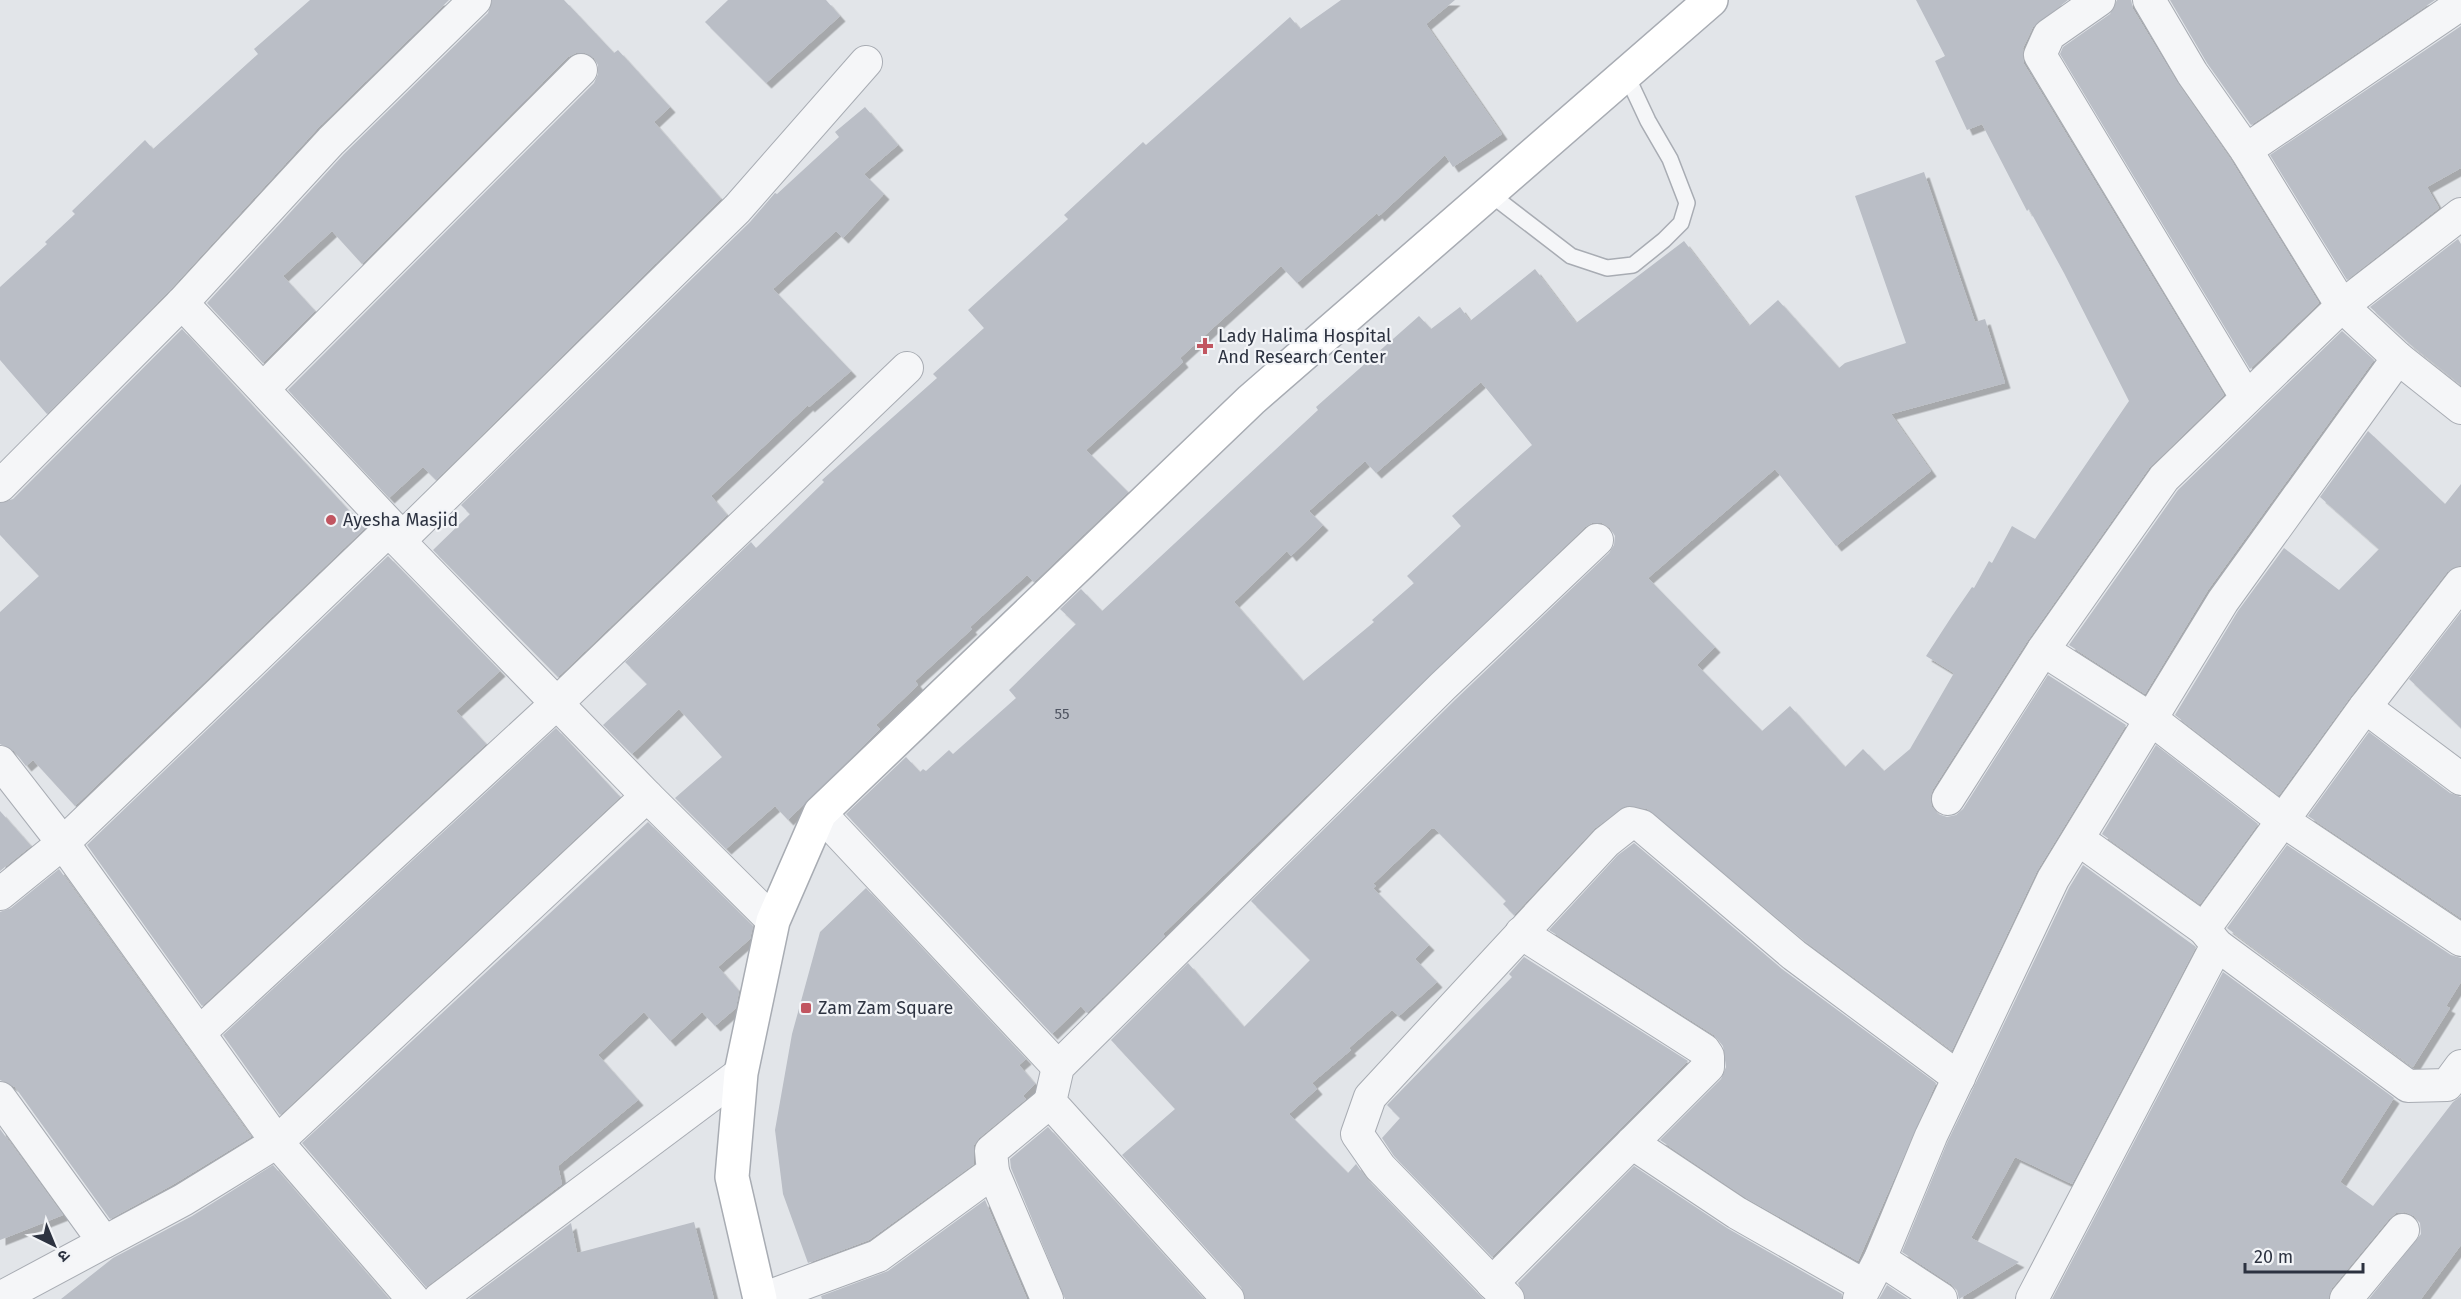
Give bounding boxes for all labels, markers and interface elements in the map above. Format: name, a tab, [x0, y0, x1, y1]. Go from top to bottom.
place label: Lady Halima Hospital And Research Center	[1218, 325, 1391, 368]
marker: Lady Halima Hospital And Research Center	[1196, 337, 1214, 355]
place label: Ayesha Masjid	[343, 509, 458, 531]
marker: Ayesha Masjid	[324, 513, 338, 527]
house number: 55	[1055, 705, 1069, 723]
place label: Zam Zam Square	[818, 997, 953, 1019]
marker: Zam Zam Square	[799, 1001, 813, 1015]
north arrow	[24, 1215, 84, 1275]
scale bar	[2245, 1236, 2364, 1274]
text: उ	[54, 1245, 74, 1266]
text: 20 m	[2254, 1246, 2293, 1268]

